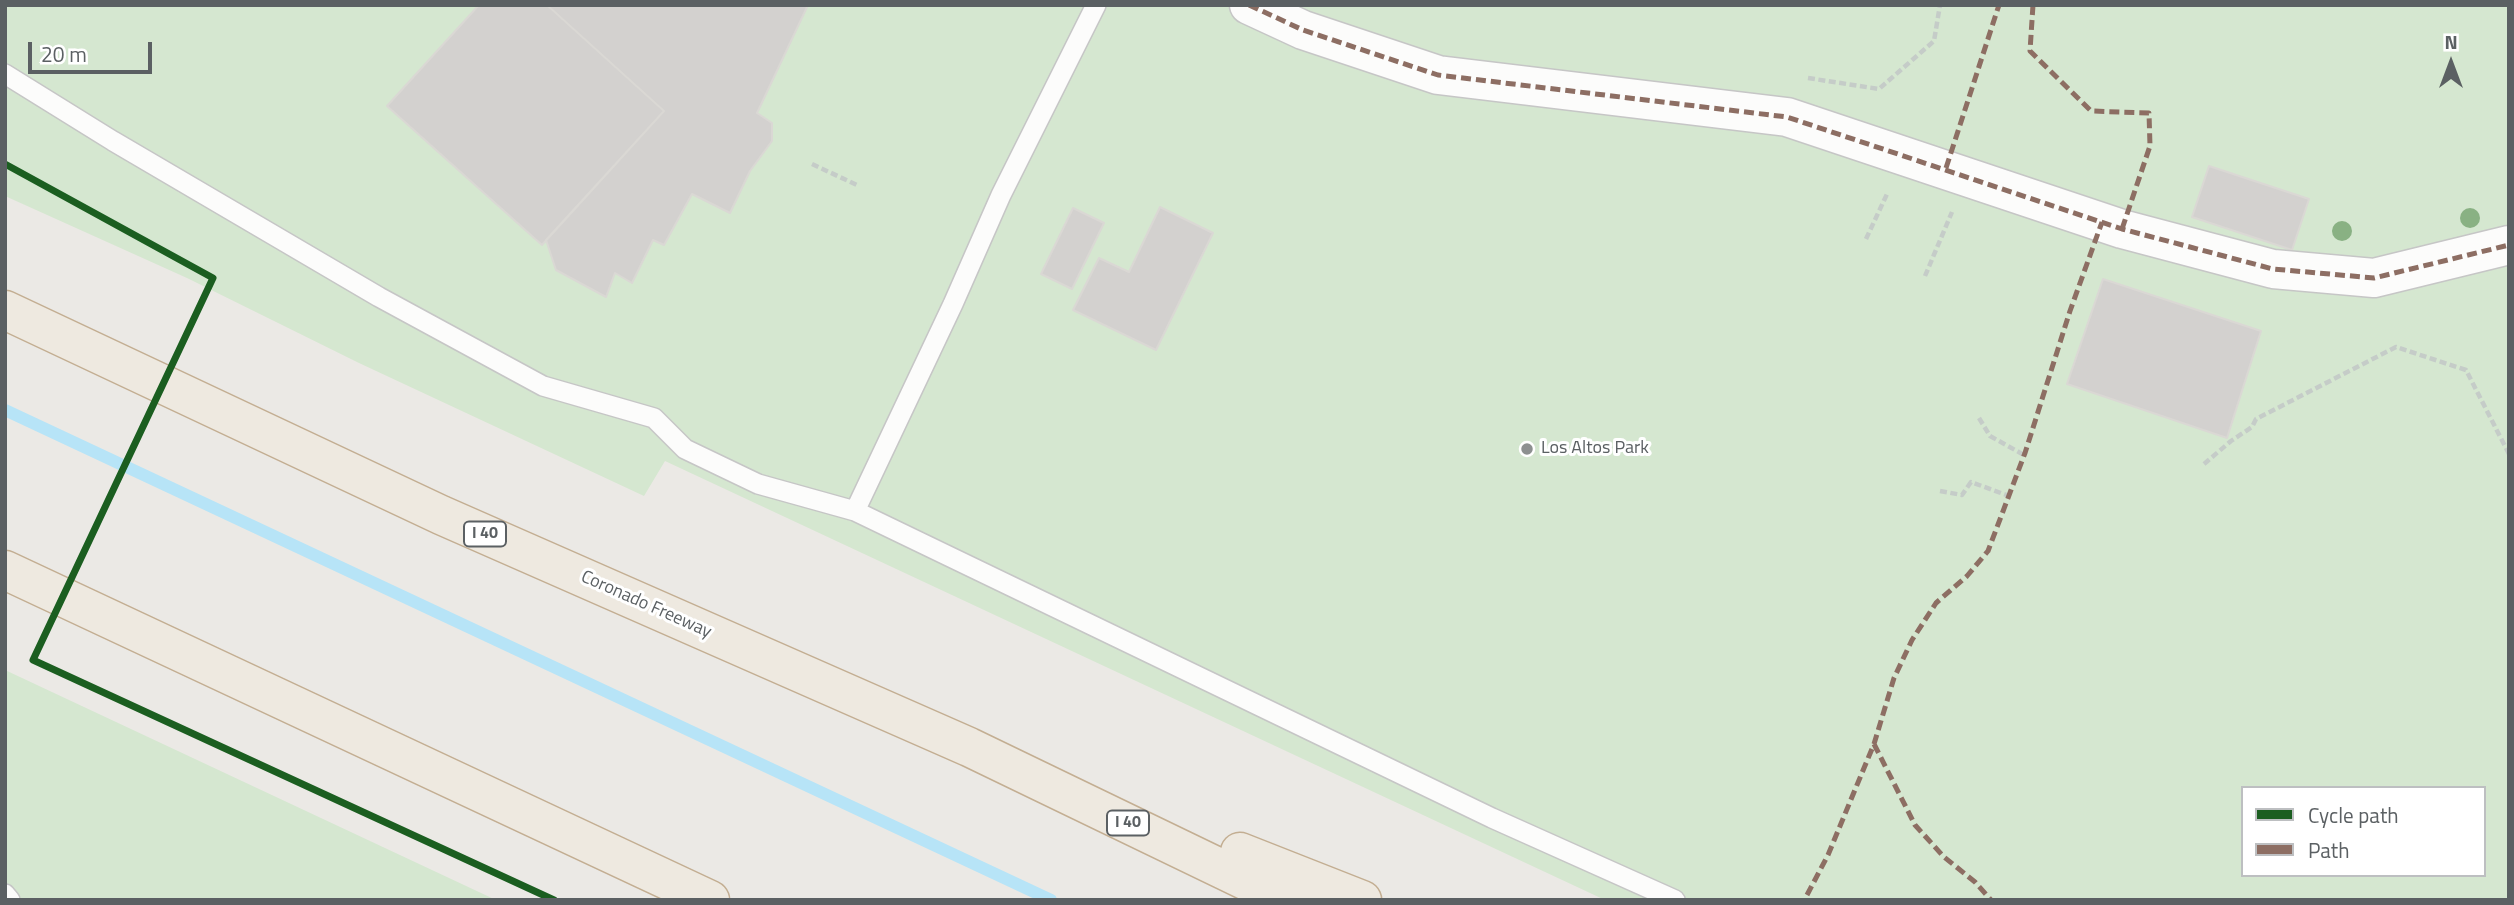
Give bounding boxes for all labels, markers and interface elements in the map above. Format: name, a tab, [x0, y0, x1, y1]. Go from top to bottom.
text: N	[2444, 27, 2458, 56]
scale bar	[32, 28, 156, 72]
north arrow	[2416, 28, 2486, 98]
text: 20 m	[41, 38, 87, 70]
place label: Los Altos Park	[1541, 438, 1649, 460]
marker: Los Altos Park	[1519, 441, 1535, 457]
road number: I 40	[464, 522, 506, 547]
street label: Coronado Freeway	[577, 566, 715, 644]
legend	[2241, 786, 2486, 877]
text: Cycle path	[2308, 799, 2399, 831]
road number: I 40	[1107, 810, 1149, 836]
text: Path	[2308, 834, 2350, 866]

